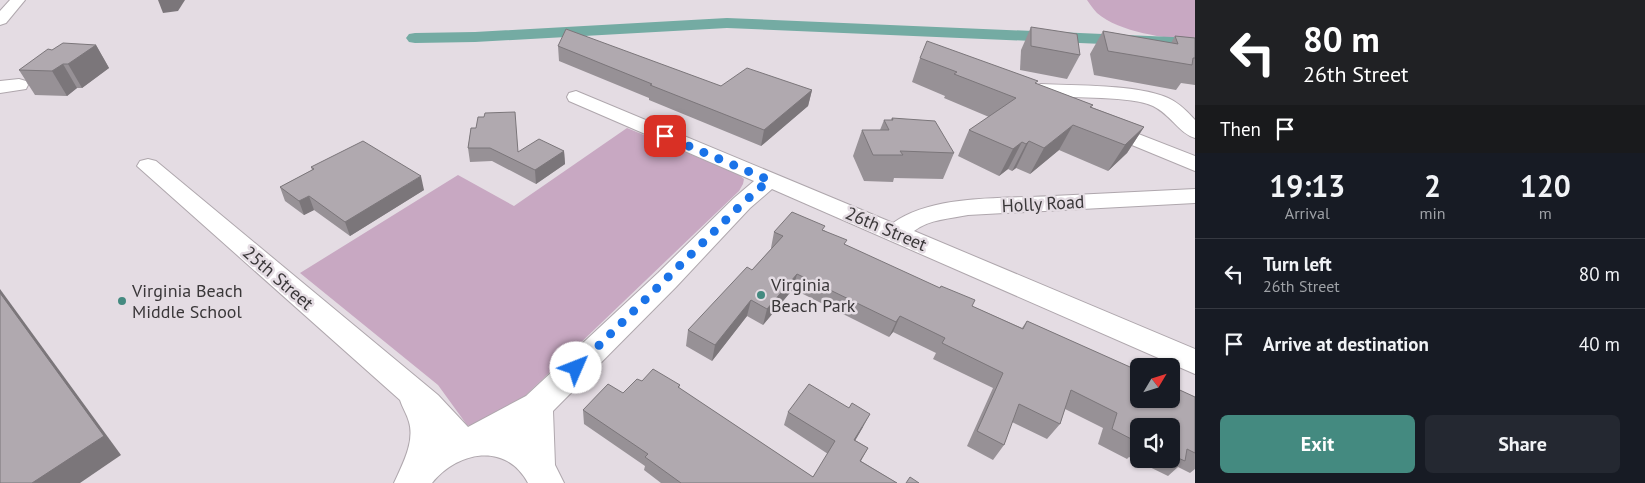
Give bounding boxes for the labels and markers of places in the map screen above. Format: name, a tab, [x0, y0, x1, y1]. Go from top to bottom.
pin	[644, 115, 686, 157]
place label: Virginia Beach Park	[770, 273, 856, 317]
place label: Virginia Beach Middle School	[131, 279, 243, 323]
marker: Virginia Beach Park	[755, 289, 767, 301]
marker: Virginia Beach Middle School	[116, 295, 128, 307]

